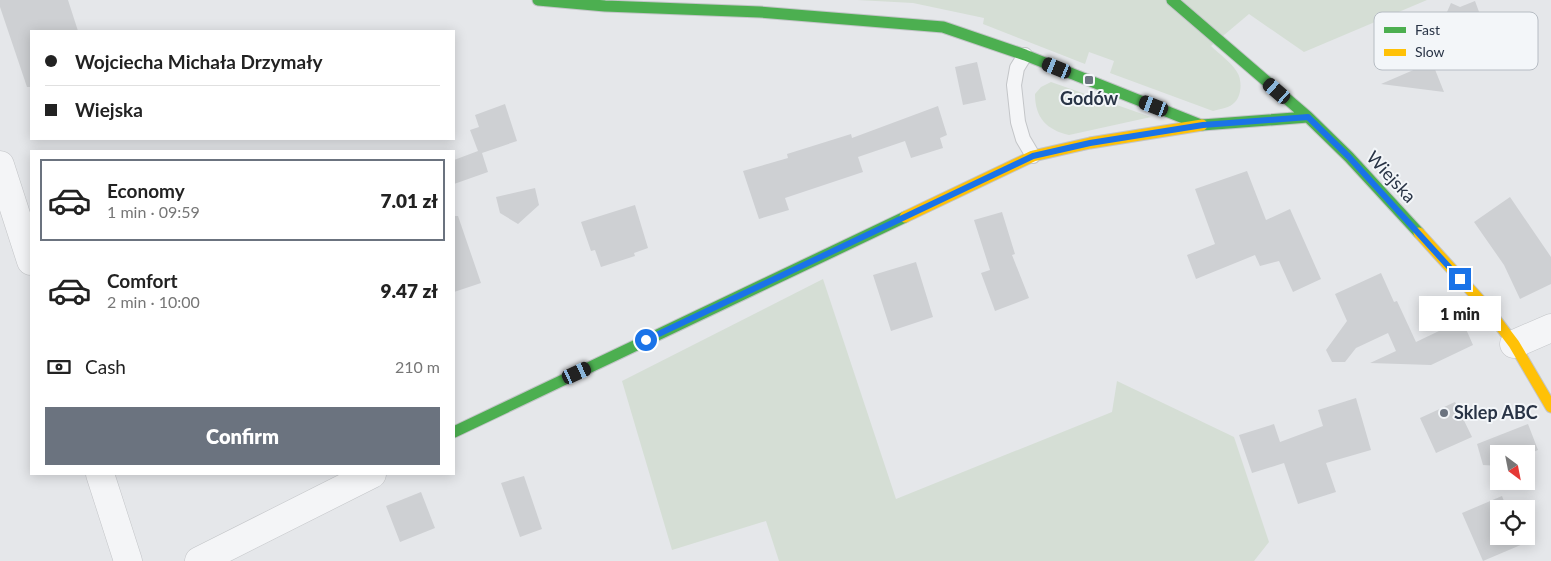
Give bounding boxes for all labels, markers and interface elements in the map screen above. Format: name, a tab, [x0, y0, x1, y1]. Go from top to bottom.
legend	[1374, 12, 1538, 70]
text: Fast	[1415, 21, 1440, 38]
text: Slow	[1415, 43, 1445, 60]
text: Wojciecha Michała Drzymały	[75, 50, 322, 73]
car	[1040, 55, 1073, 81]
marker: Godów	[1083, 74, 1095, 86]
car	[1260, 75, 1293, 107]
place label: Godów	[1060, 87, 1119, 109]
car	[1137, 94, 1170, 118]
text: Wiejska	[75, 98, 143, 121]
street label: Wiejska	[1362, 146, 1421, 207]
icon: car	[47, 178, 92, 223]
text: Economy	[107, 179, 185, 202]
text: 7.01 zł	[381, 189, 438, 212]
text: 1 min · 09:59	[107, 202, 200, 221]
icon: car	[47, 268, 92, 313]
route end	[1449, 268, 1471, 290]
text: Comfort	[107, 269, 178, 292]
text: 9.47 zł	[381, 279, 438, 302]
text: 2 min · 10:00	[107, 292, 200, 311]
callout: 1 min	[1419, 296, 1501, 332]
text: 1 min	[1440, 304, 1480, 323]
route start	[635, 329, 657, 351]
icon: cash	[45, 353, 73, 381]
text: Cash	[85, 355, 126, 378]
text: 210 m	[395, 357, 440, 376]
car	[560, 360, 593, 386]
place label: Sklep ABC	[1454, 401, 1538, 423]
button: Confirm	[45, 407, 440, 465]
marker: Sklep ABC	[1438, 407, 1450, 419]
north arrow	[1490, 445, 1535, 490]
map controls	[1490, 445, 1535, 545]
button: locate	[1490, 500, 1535, 545]

